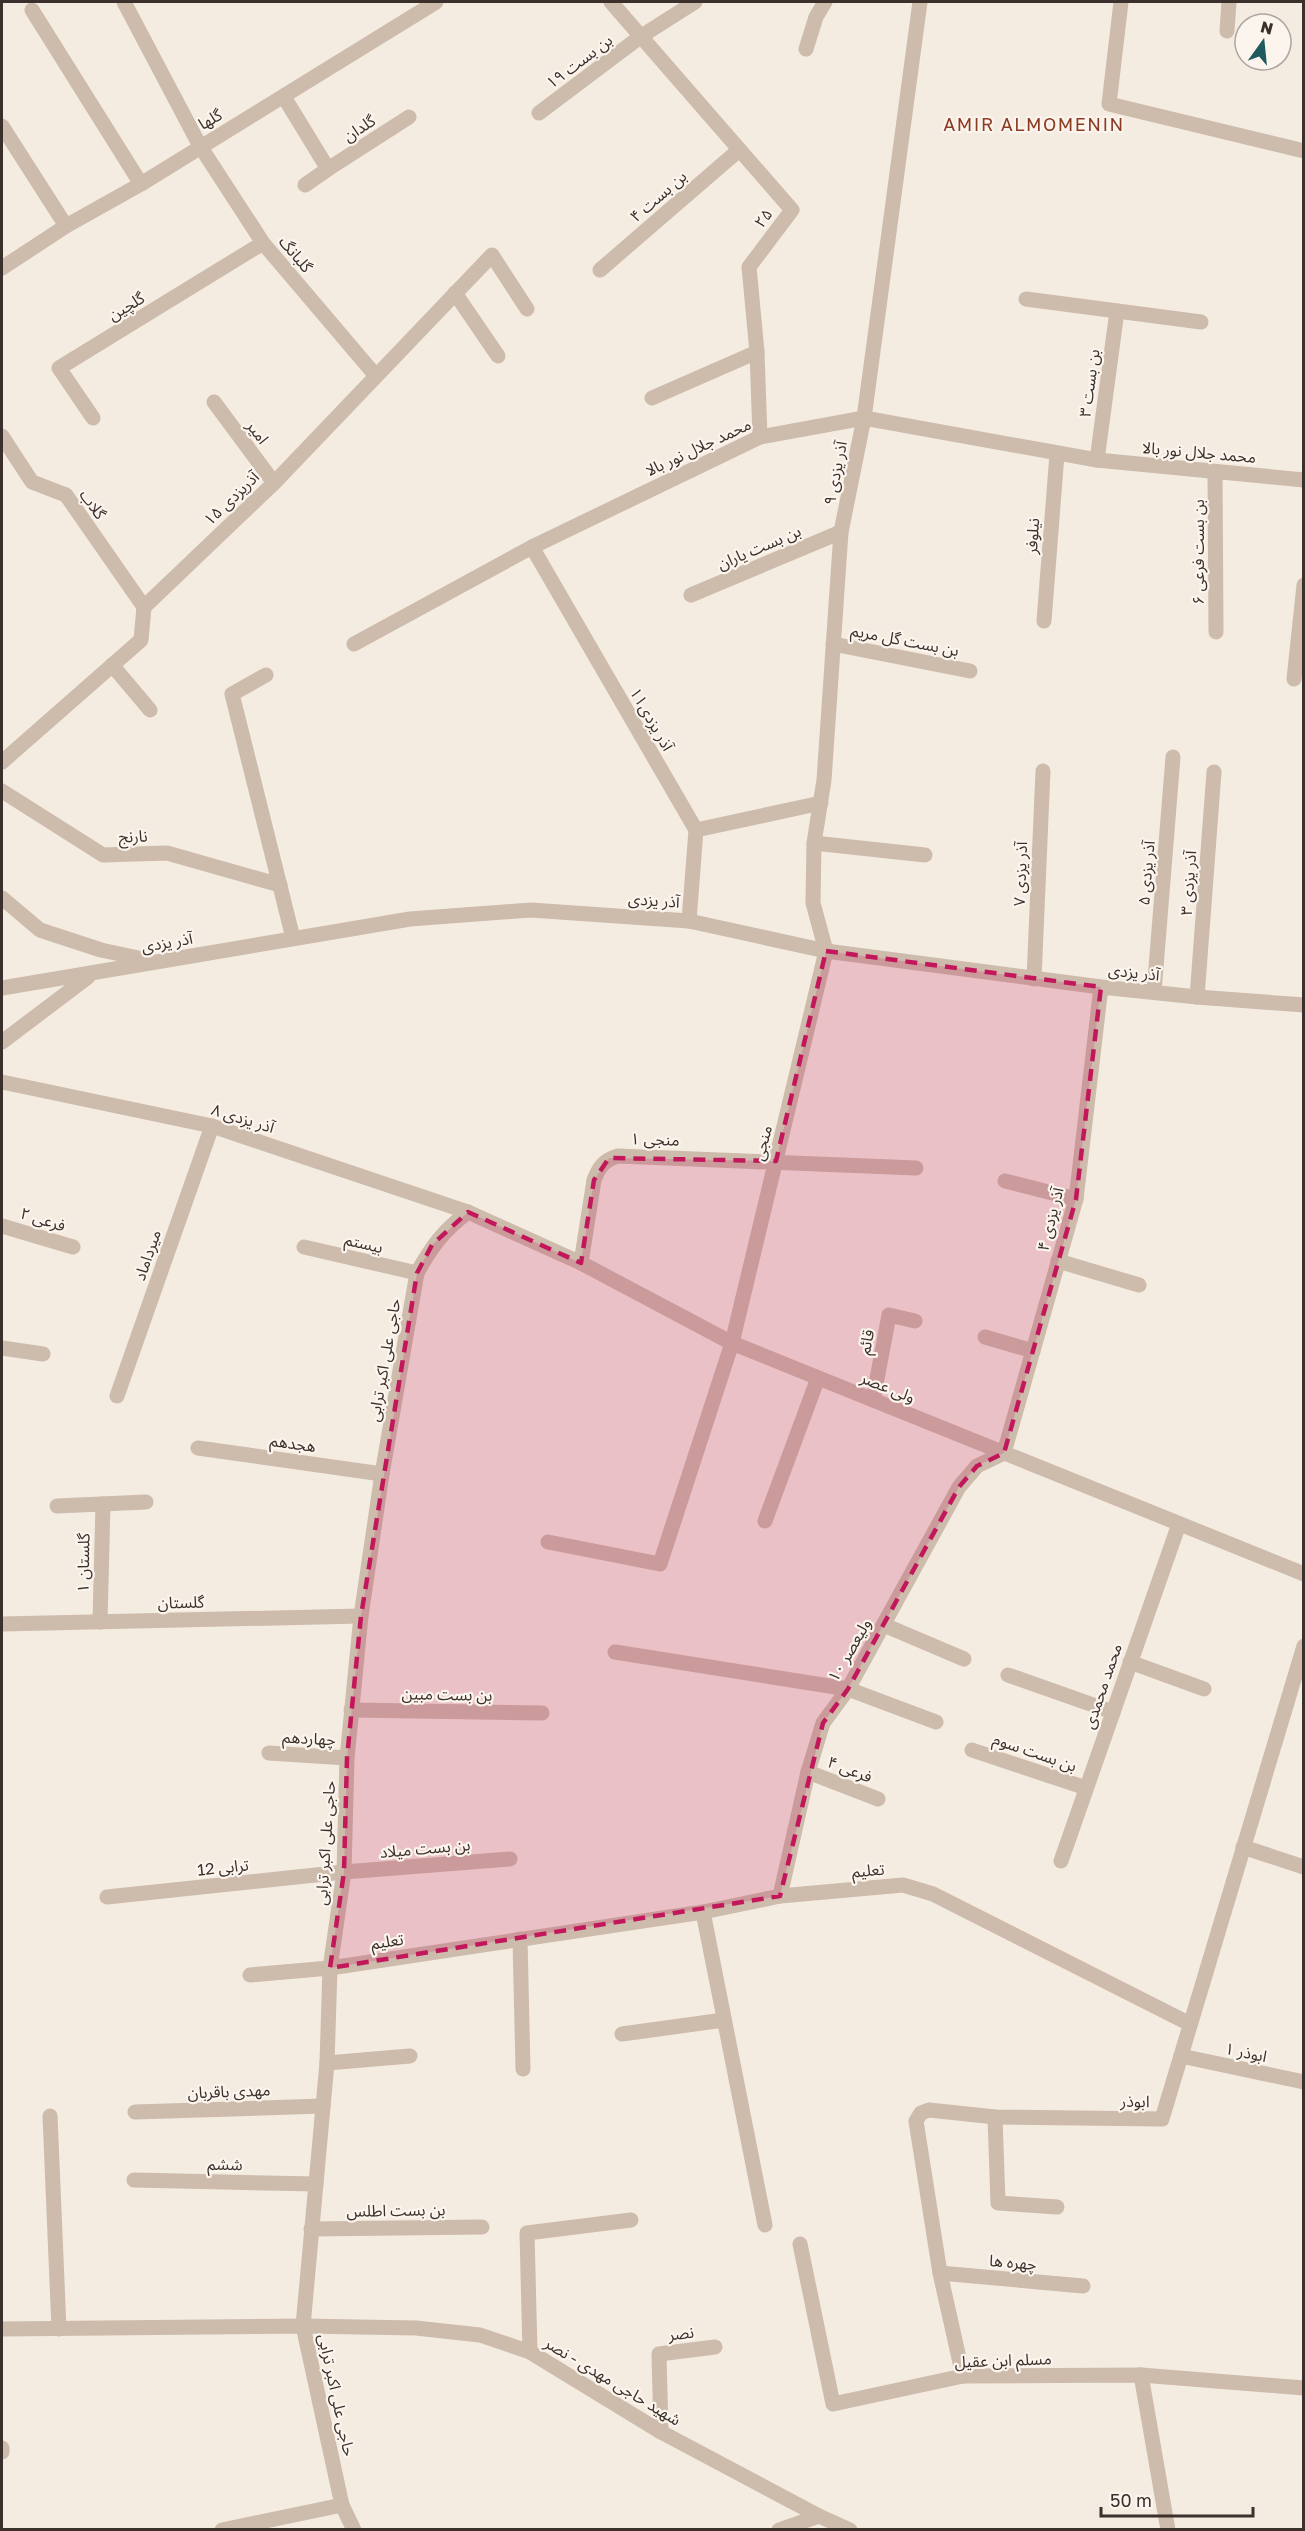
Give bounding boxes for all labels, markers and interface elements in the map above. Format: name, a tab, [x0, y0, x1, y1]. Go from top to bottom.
north arrow	[1233, 12, 1293, 72]
text: N	[1258, 16, 1275, 39]
street label: بن بست ۱۹	[542, 30, 616, 92]
street label: گلها	[195, 104, 226, 134]
street label: گلدان	[339, 110, 379, 146]
district label: AMIR ALMOMENIN	[943, 113, 1125, 135]
street label: بن بست ۴	[626, 166, 690, 226]
street label: ۲۵	[750, 205, 776, 231]
street label: گلبانگ	[275, 232, 317, 277]
street label: گلچین	[104, 287, 149, 326]
street label: بن بست ۳	[1074, 348, 1104, 418]
street label: محمد جلال نور بالا	[642, 414, 755, 481]
street label: امیر	[242, 415, 273, 448]
street label: محمد جلال نور بالا	[1141, 437, 1257, 468]
street label: آذر یزدی ۹	[819, 438, 851, 507]
street label: ۱۵ آذریزدی	[199, 466, 264, 529]
street label: گلاب	[75, 485, 111, 523]
street label: بن بست فرعی ۶	[1188, 499, 1208, 605]
street label: نیلوفر	[1021, 517, 1043, 556]
street label: بن بست یاران	[714, 520, 804, 574]
street label: بن بست گل مریم	[849, 620, 961, 663]
street label: آذر یزدی۱۱	[626, 684, 679, 755]
street label: نارنج	[118, 825, 148, 849]
street label: آذر یزدی ۵	[1133, 839, 1159, 906]
street label: آذر یزدی ۷	[1009, 840, 1031, 907]
street label: آذر یزدی ۳	[1176, 849, 1200, 916]
street label: آذر یزدی	[628, 888, 682, 912]
street label: آذر یزدی	[140, 927, 195, 956]
street label: آذر یزدی	[1107, 959, 1162, 985]
street label: ۸ آذر یزدی	[209, 1099, 278, 1137]
street label: منجی	[748, 1123, 776, 1163]
street label: منجی ۱	[630, 1128, 680, 1150]
street label: ۴ آذر یزدی	[1032, 1184, 1068, 1253]
street label: فرعی ۲	[18, 1203, 68, 1235]
street label: میرداماد	[129, 1227, 165, 1283]
street label: بیستم	[342, 1229, 385, 1260]
street label: حاجی علی اکبر ترابی	[363, 1297, 405, 1423]
street label: قائم	[854, 1328, 881, 1357]
street label: ولی عصر	[857, 1367, 918, 1407]
street label: هجدهم	[268, 1430, 317, 1459]
street label: گلستان ۱	[72, 1533, 94, 1593]
street label: گلستان	[158, 1592, 205, 1612]
street label: ۱۰ ولیعصر	[823, 1615, 875, 1685]
street label: محمد محمدی	[1078, 1641, 1126, 1731]
street label: بن بست مبین	[401, 1683, 493, 1705]
street label: چهاردهم	[282, 1727, 336, 1752]
street label: بن بست سوم	[990, 1728, 1079, 1778]
street label: فرعی ۴	[825, 1751, 875, 1787]
street label: حاجی علی اکبر ترابی	[311, 1780, 339, 1906]
street label: بن بست میلاد	[379, 1834, 471, 1862]
street label: ترابی 12	[196, 1854, 250, 1880]
street label: تعلیم	[851, 1859, 886, 1884]
street label: تعلیم	[369, 1929, 406, 1956]
street label: ابوذر ۱	[1223, 2038, 1269, 2066]
street label: مهدی باقربان	[187, 2080, 271, 2102]
street label: ابوذر	[1119, 2091, 1150, 2111]
street label: ششم	[207, 2154, 243, 2177]
street label: بن بست اطلس	[346, 2199, 446, 2221]
street label: چهره ها	[988, 2250, 1038, 2275]
street label: نصر	[666, 2322, 695, 2345]
street label: حاجی علی اکبر ترابی	[314, 2332, 360, 2458]
street label: شهید حاجی مهدی - نصر	[540, 2332, 685, 2430]
street label: مسلم ابن عقیل	[954, 2348, 1052, 2375]
scale bar	[1101, 2480, 1252, 2518]
text: 50 m	[1110, 2489, 1152, 2511]

